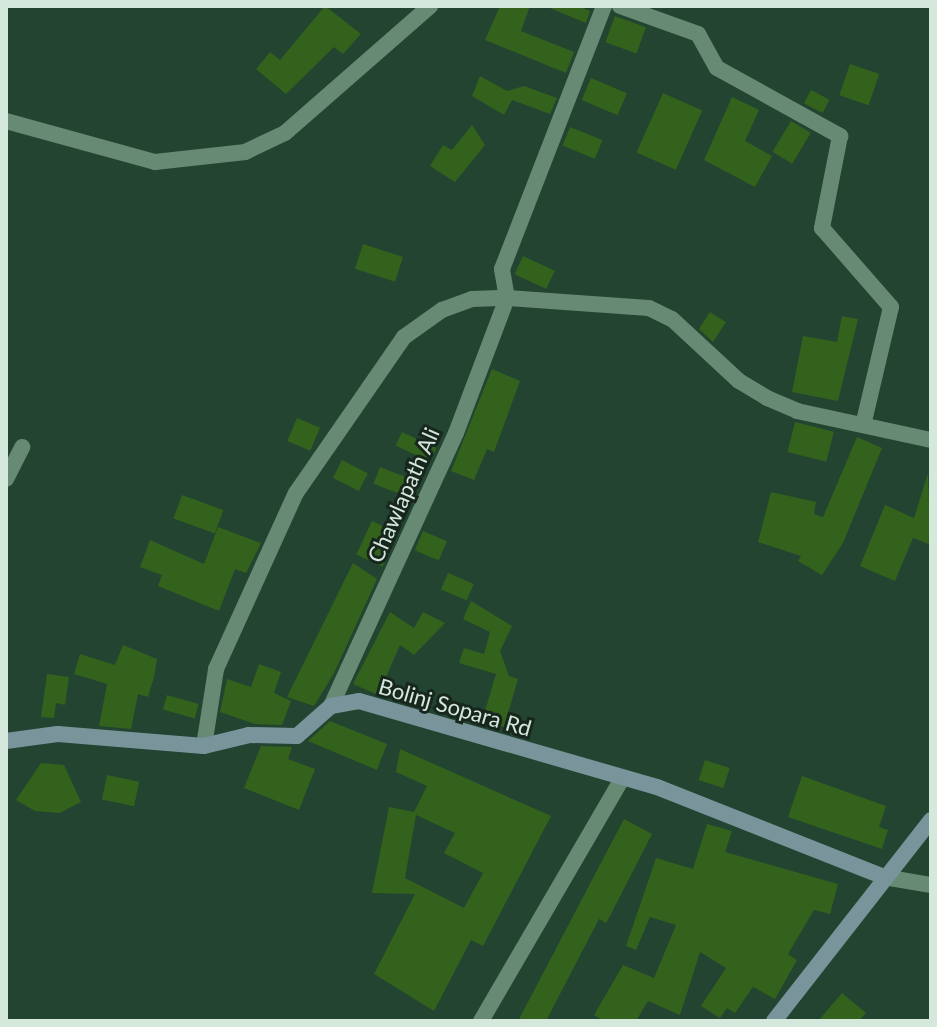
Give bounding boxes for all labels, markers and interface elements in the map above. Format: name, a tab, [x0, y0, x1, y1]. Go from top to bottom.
street label: Chawlapath Ali	[361, 423, 445, 567]
street label: Bolinj Sopara Rd	[376, 673, 534, 741]

